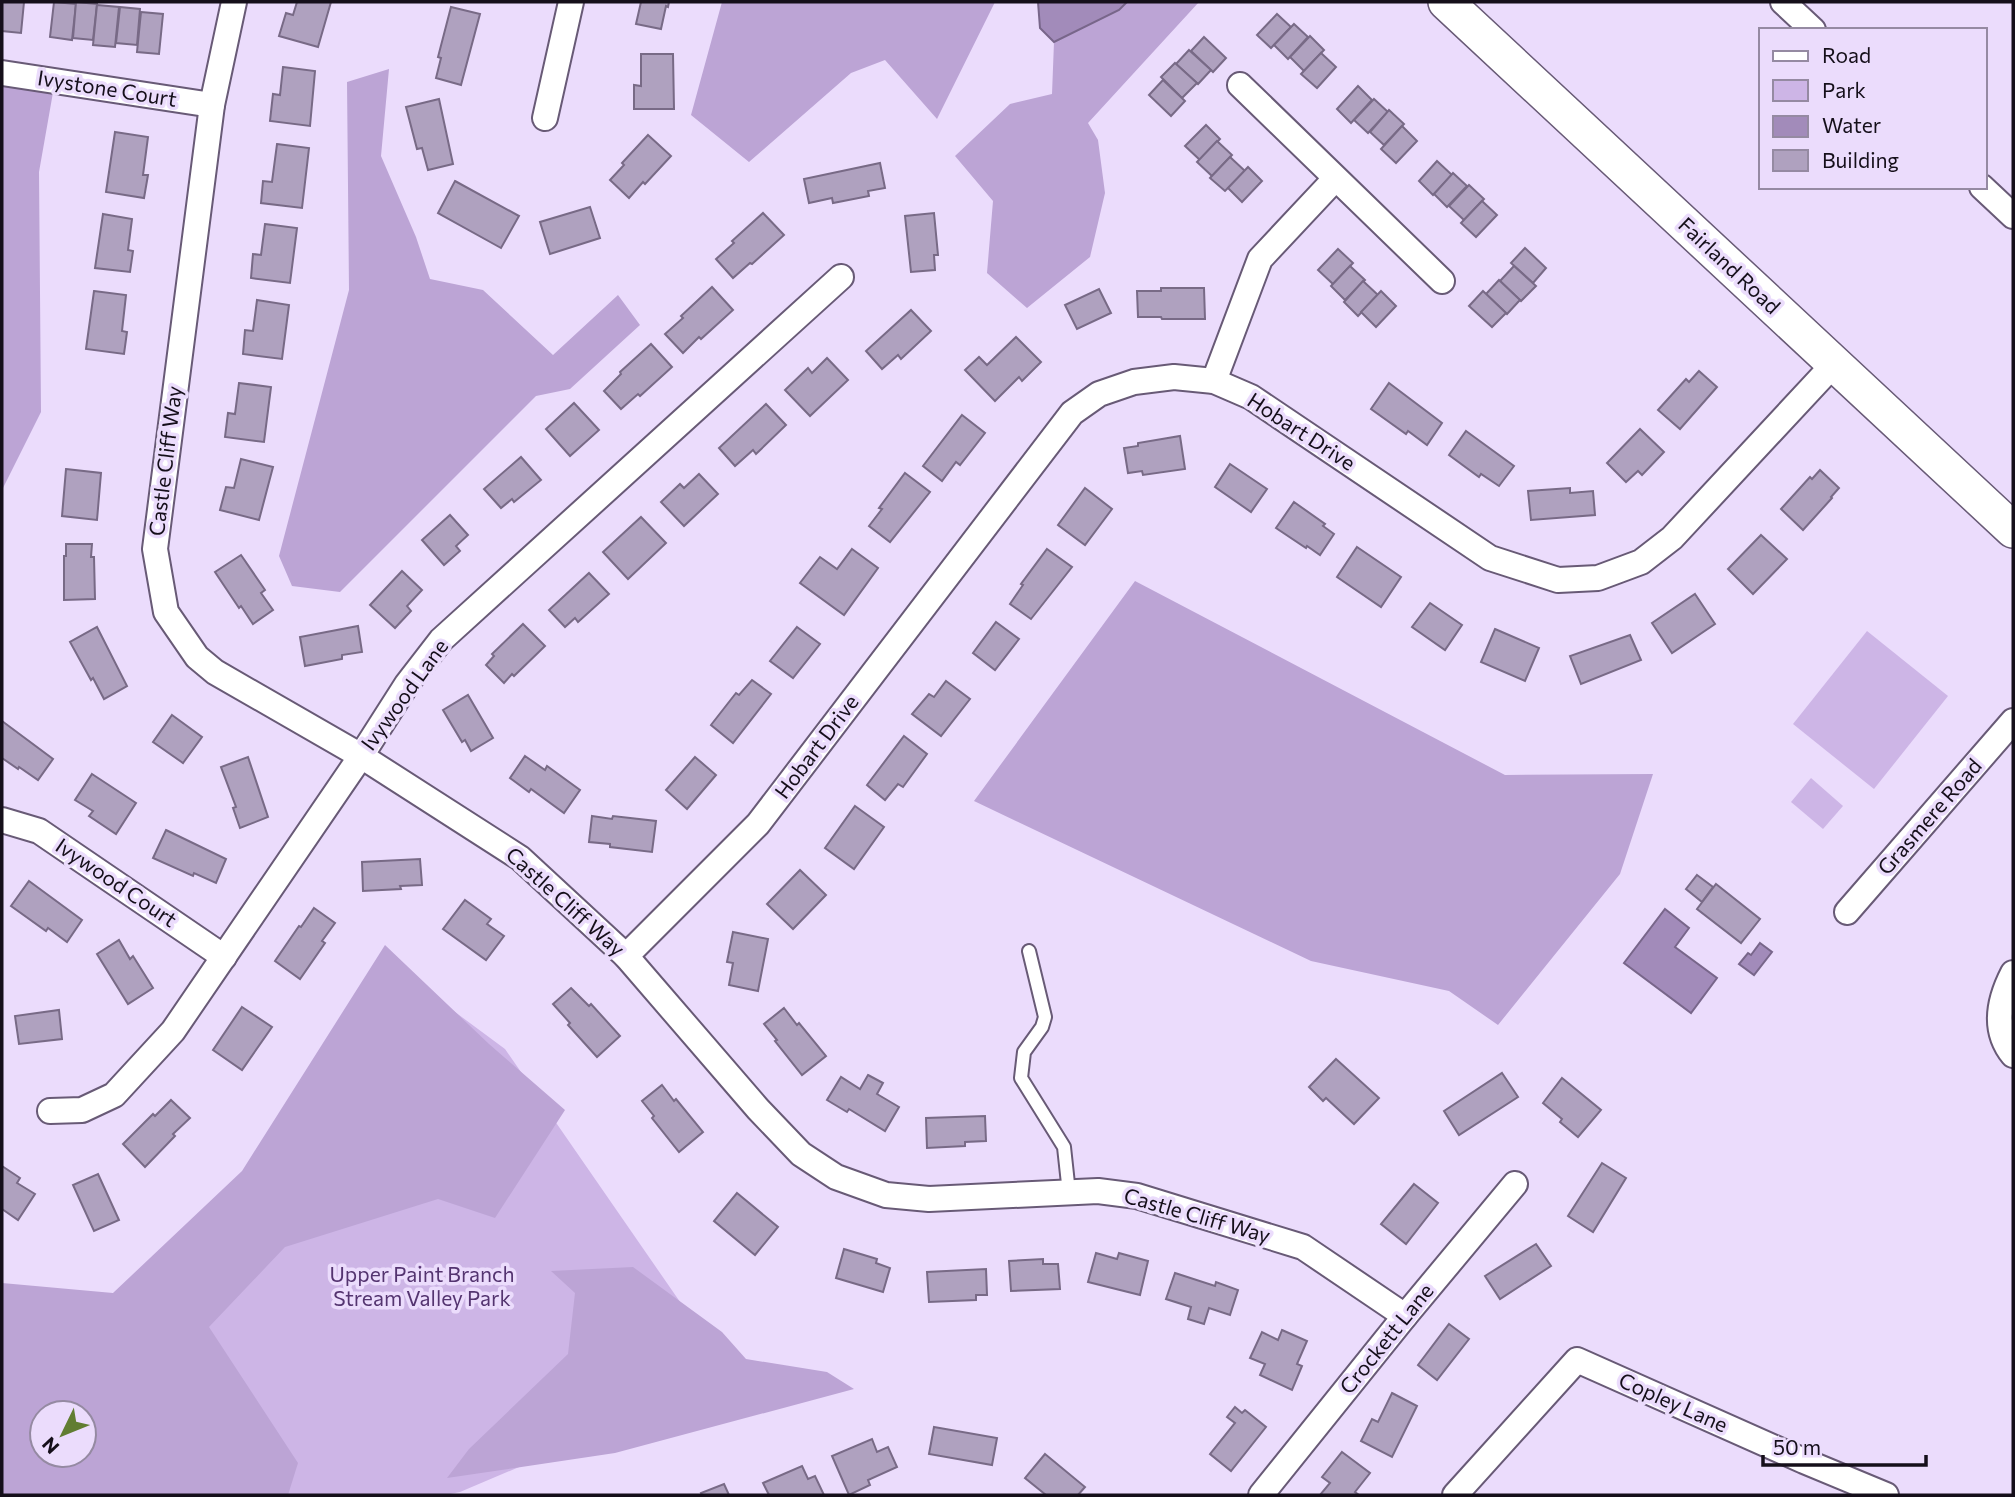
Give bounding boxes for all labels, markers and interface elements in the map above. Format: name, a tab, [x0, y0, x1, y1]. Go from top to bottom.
legend	[1759, 28, 1987, 189]
text: Road	[1822, 42, 1871, 67]
street label: Ivystone Court	[36, 64, 179, 111]
text: Park	[1822, 77, 1866, 102]
text: Water	[1822, 112, 1881, 137]
text: Building	[1822, 147, 1899, 172]
street label: Fairland Road	[1674, 211, 1786, 318]
street label: Castle Cliff Way	[143, 384, 186, 537]
street label: Hobart Drive	[1243, 387, 1360, 475]
street label: Ivywood Lane	[355, 634, 452, 755]
street label: Hobart Drive	[769, 689, 863, 803]
street label: Grasmere Road	[1872, 753, 1986, 879]
street label: Ivywood Court	[51, 832, 182, 932]
street label: Castle Cliff Way	[501, 841, 631, 961]
street label: Castle Cliff Way	[1121, 1182, 1274, 1247]
park label: Upper Paint Branch Stream Valley Park	[329, 1261, 515, 1310]
street label: Crockett Lane	[1334, 1278, 1438, 1398]
street label: Copley Lane	[1615, 1367, 1732, 1437]
north arrow	[28, 1399, 98, 1469]
scale bar	[1763, 1424, 1926, 1468]
text: N	[37, 1433, 63, 1459]
text: 50 m	[1773, 1434, 1821, 1459]

